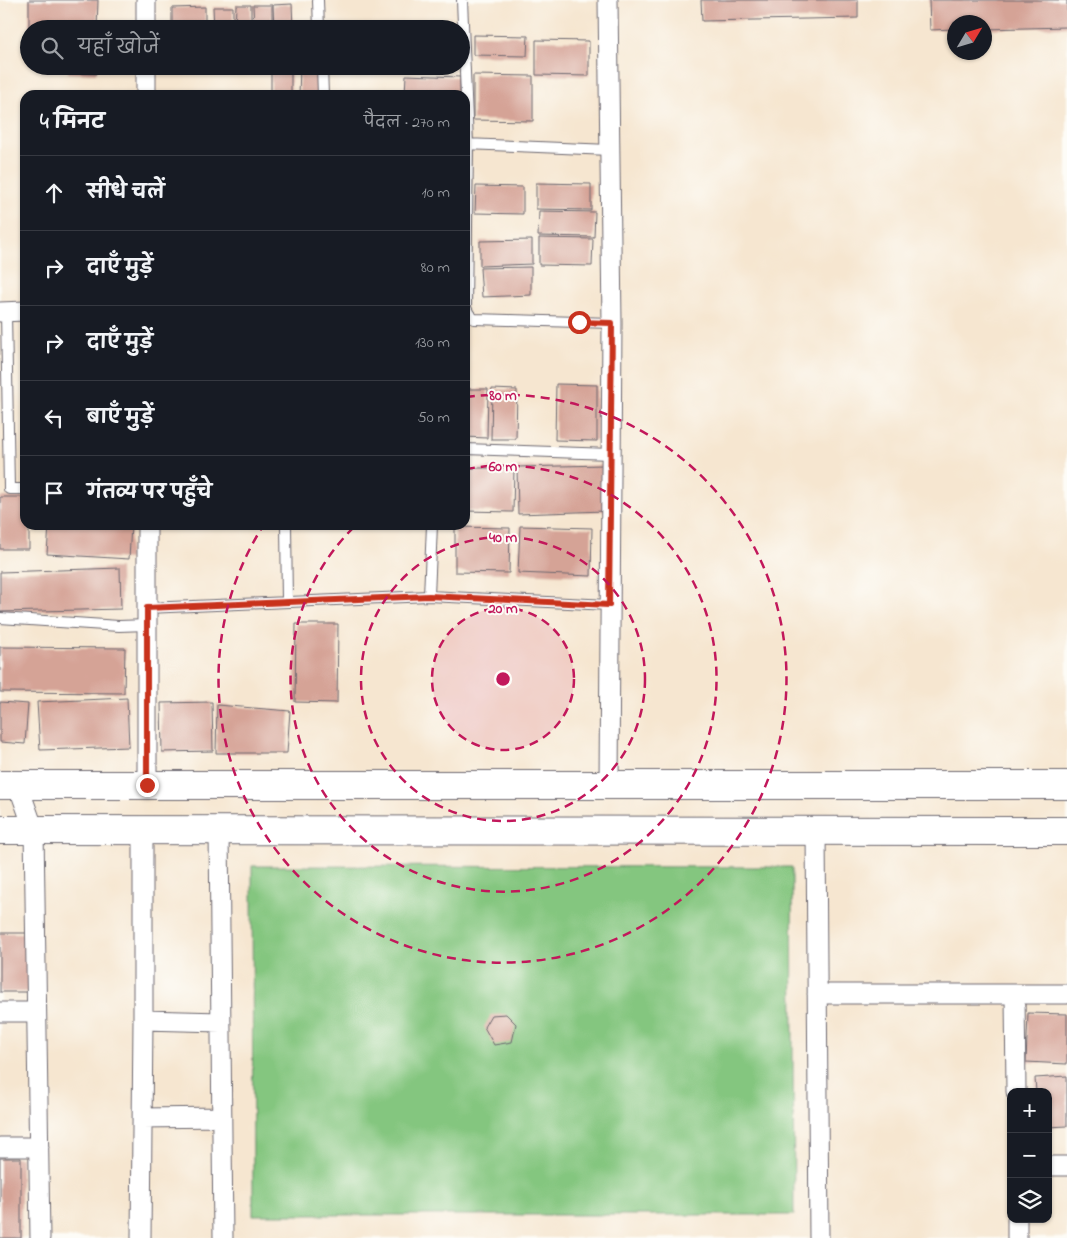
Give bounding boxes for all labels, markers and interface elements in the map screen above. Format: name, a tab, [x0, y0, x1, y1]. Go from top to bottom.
north arrow	[947, 15, 992, 60]
search box	[20, 20, 470, 75]
icon: search	[38, 34, 66, 62]
text: यहाँ खोजें	[78, 35, 160, 62]
text: 4 मिनट	[40, 108, 105, 138]
text: पैदल · 270 m	[364, 111, 450, 135]
icon: ahead	[40, 179, 68, 207]
text: सीधे चलें	[87, 180, 165, 207]
text: 10 m	[422, 181, 450, 205]
icon: right	[40, 254, 68, 282]
text: दाएँ मुड़ें	[87, 255, 153, 282]
text: 80 m	[421, 256, 450, 280]
route start	[568, 311, 591, 334]
icon: right	[40, 329, 68, 357]
text: दाएँ मुड़ें	[87, 330, 153, 357]
text: 130 m	[415, 331, 450, 355]
text: 80 m	[488, 385, 517, 407]
icon: left	[40, 404, 68, 432]
text: बाएँ मुड़ें	[87, 405, 154, 432]
text: 50 m	[418, 406, 450, 430]
text: 60 m	[488, 456, 518, 478]
icon: arrive	[40, 479, 68, 507]
text: गंतव्य पर पहुँचे	[87, 480, 212, 507]
text: 40 m	[488, 527, 517, 549]
text: 20 m	[487, 598, 518, 620]
centre of rings	[494, 670, 512, 688]
route end	[136, 774, 159, 797]
map controls	[1007, 1088, 1052, 1223]
button: +	[1007, 1088, 1052, 1133]
button: −	[1007, 1133, 1052, 1178]
button: layers	[1007, 1178, 1052, 1223]

